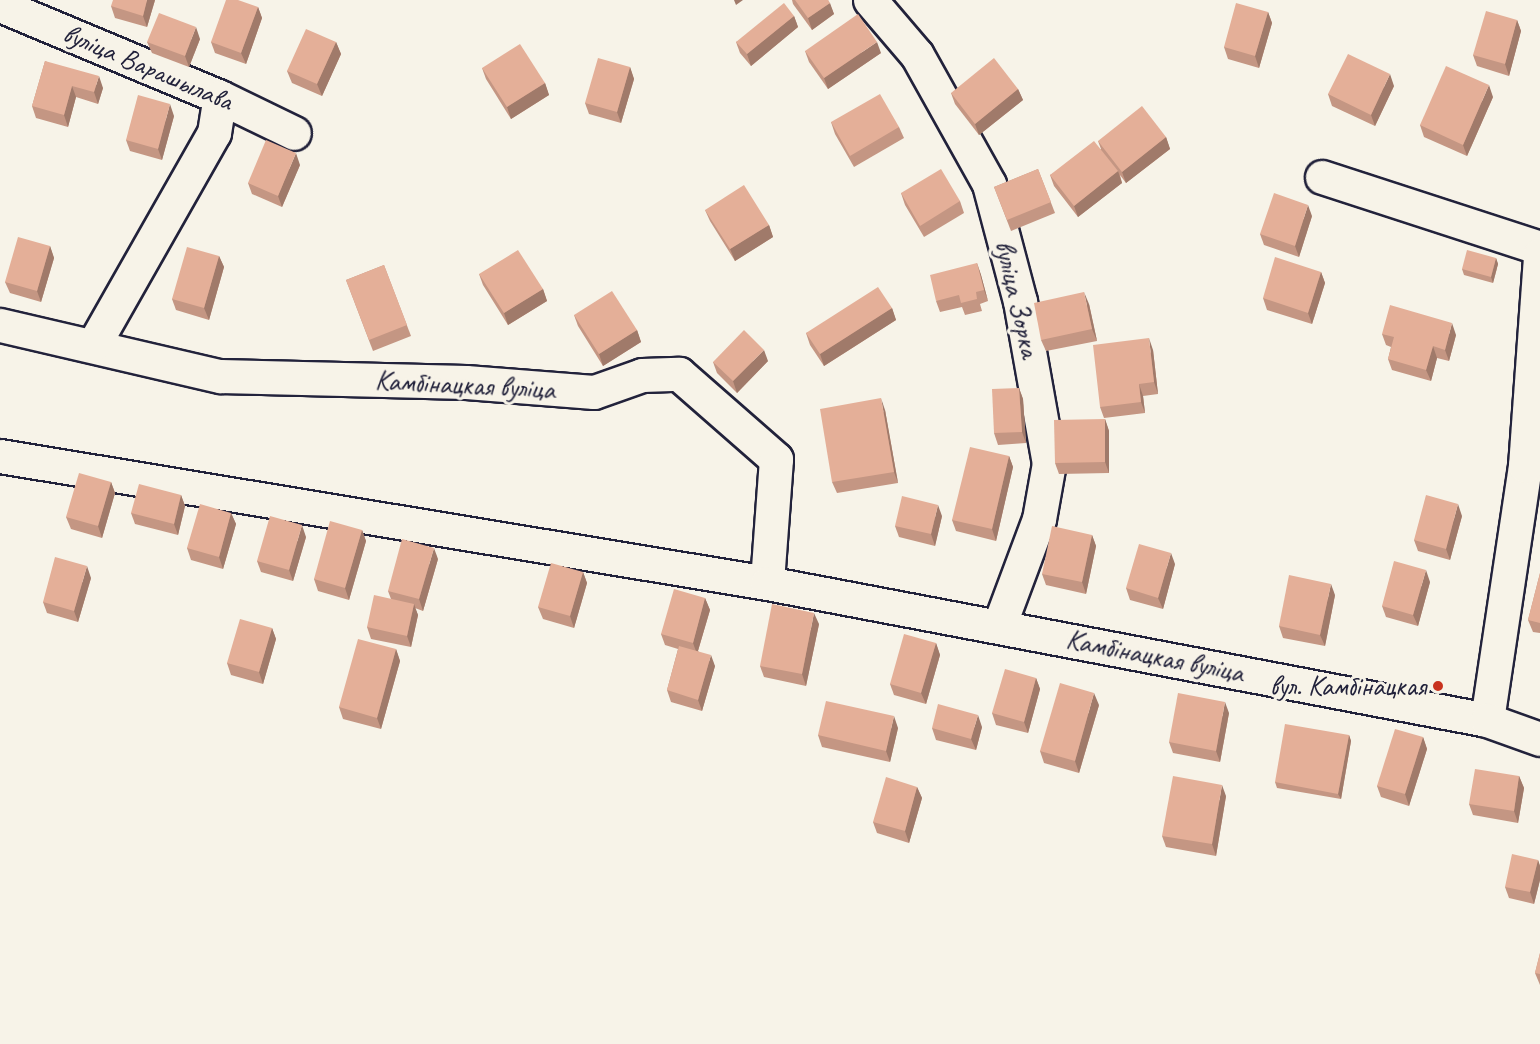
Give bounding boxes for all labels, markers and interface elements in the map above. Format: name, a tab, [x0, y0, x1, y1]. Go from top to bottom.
street label: вуліца Варашылава	[58, 16, 238, 118]
street label: вуліца Зорка	[987, 237, 1047, 361]
street label: Камбінацкая вуліца	[374, 364, 556, 406]
street label: Камбінацкая вуліца	[1063, 622, 1247, 690]
place label: вул. Камбінацкая	[1270, 669, 1426, 703]
marker: вул. Камбінацкая	[1431, 679, 1445, 693]

